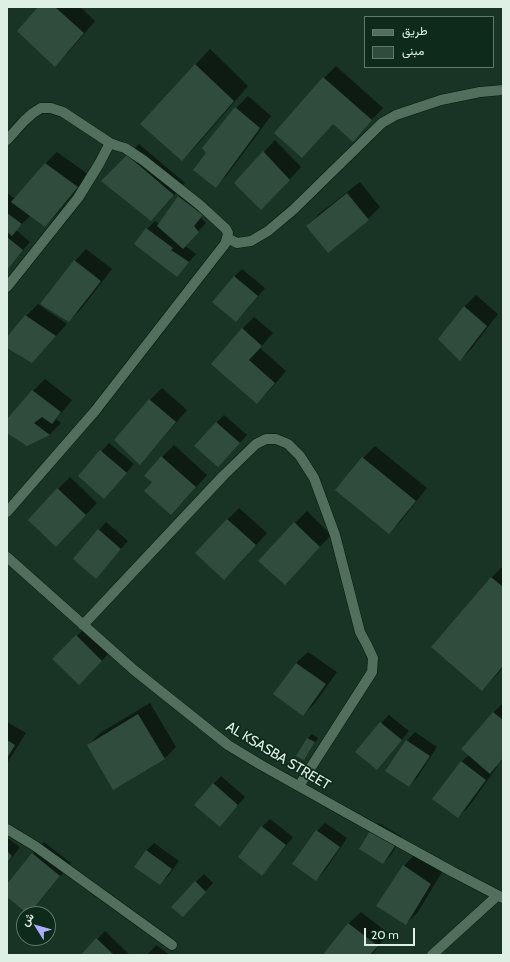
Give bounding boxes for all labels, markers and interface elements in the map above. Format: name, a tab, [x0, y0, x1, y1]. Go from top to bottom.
legend	[364, 16, 494, 68]
text: طريق	[402, 23, 427, 38]
text: مبنى	[402, 43, 424, 58]
street label: AL KSASBA STREET	[223, 718, 333, 794]
north arrow	[16, 906, 56, 946]
text: ش	[18, 910, 37, 929]
scale bar	[366, 920, 417, 946]
text: 20 m	[371, 927, 399, 942]

